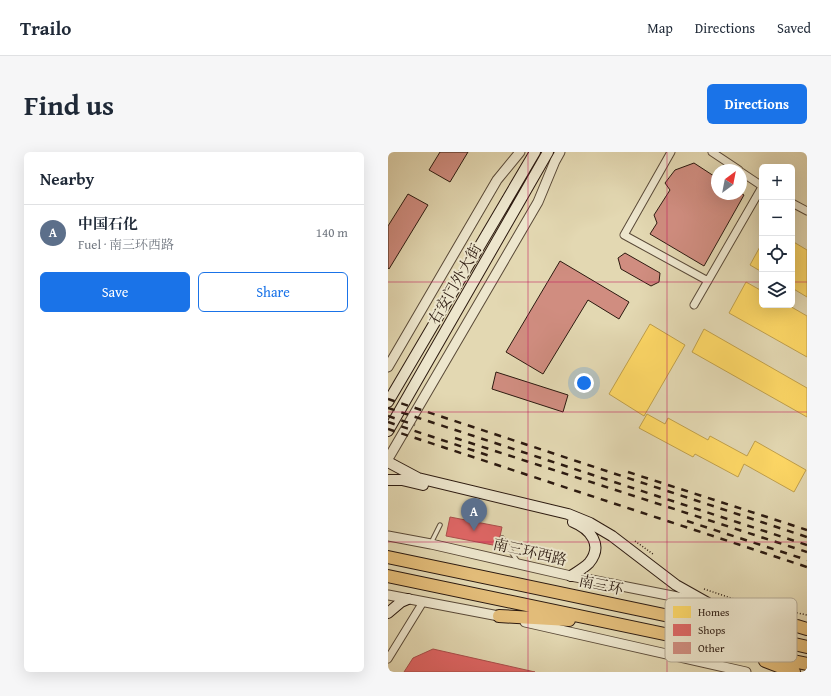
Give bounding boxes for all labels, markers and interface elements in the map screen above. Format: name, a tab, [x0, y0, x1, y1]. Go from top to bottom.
text: Trailo	[20, 14, 71, 42]
text: Map	[647, 18, 673, 38]
text: Directions	[695, 18, 755, 38]
text: Saved	[777, 18, 811, 38]
text: Find us	[24, 84, 114, 125]
button: Directions	[707, 84, 807, 124]
north arrow	[711, 164, 747, 200]
map controls	[759, 164, 795, 308]
button: +	[759, 164, 795, 200]
text: Nearby	[40, 166, 94, 191]
button: −	[759, 200, 795, 236]
text: 中国石化	[78, 213, 138, 234]
text: A	[49, 223, 57, 242]
text: 140 m	[316, 223, 348, 242]
text: Fuel · 南三环西路	[78, 235, 174, 254]
button: locate	[759, 236, 795, 272]
street label: 右安门外大街	[423, 240, 486, 328]
button: Save	[40, 272, 190, 312]
button: Share	[198, 272, 348, 312]
button: layers	[759, 272, 795, 308]
your location	[574, 373, 594, 393]
pin: A	[461, 498, 487, 531]
street label: 南三环西路	[491, 533, 569, 570]
street label: 南三环	[577, 570, 625, 599]
legend	[665, 598, 797, 662]
text: Homes	[698, 604, 729, 620]
text: Shops	[698, 622, 725, 638]
text: Other	[698, 640, 725, 656]

